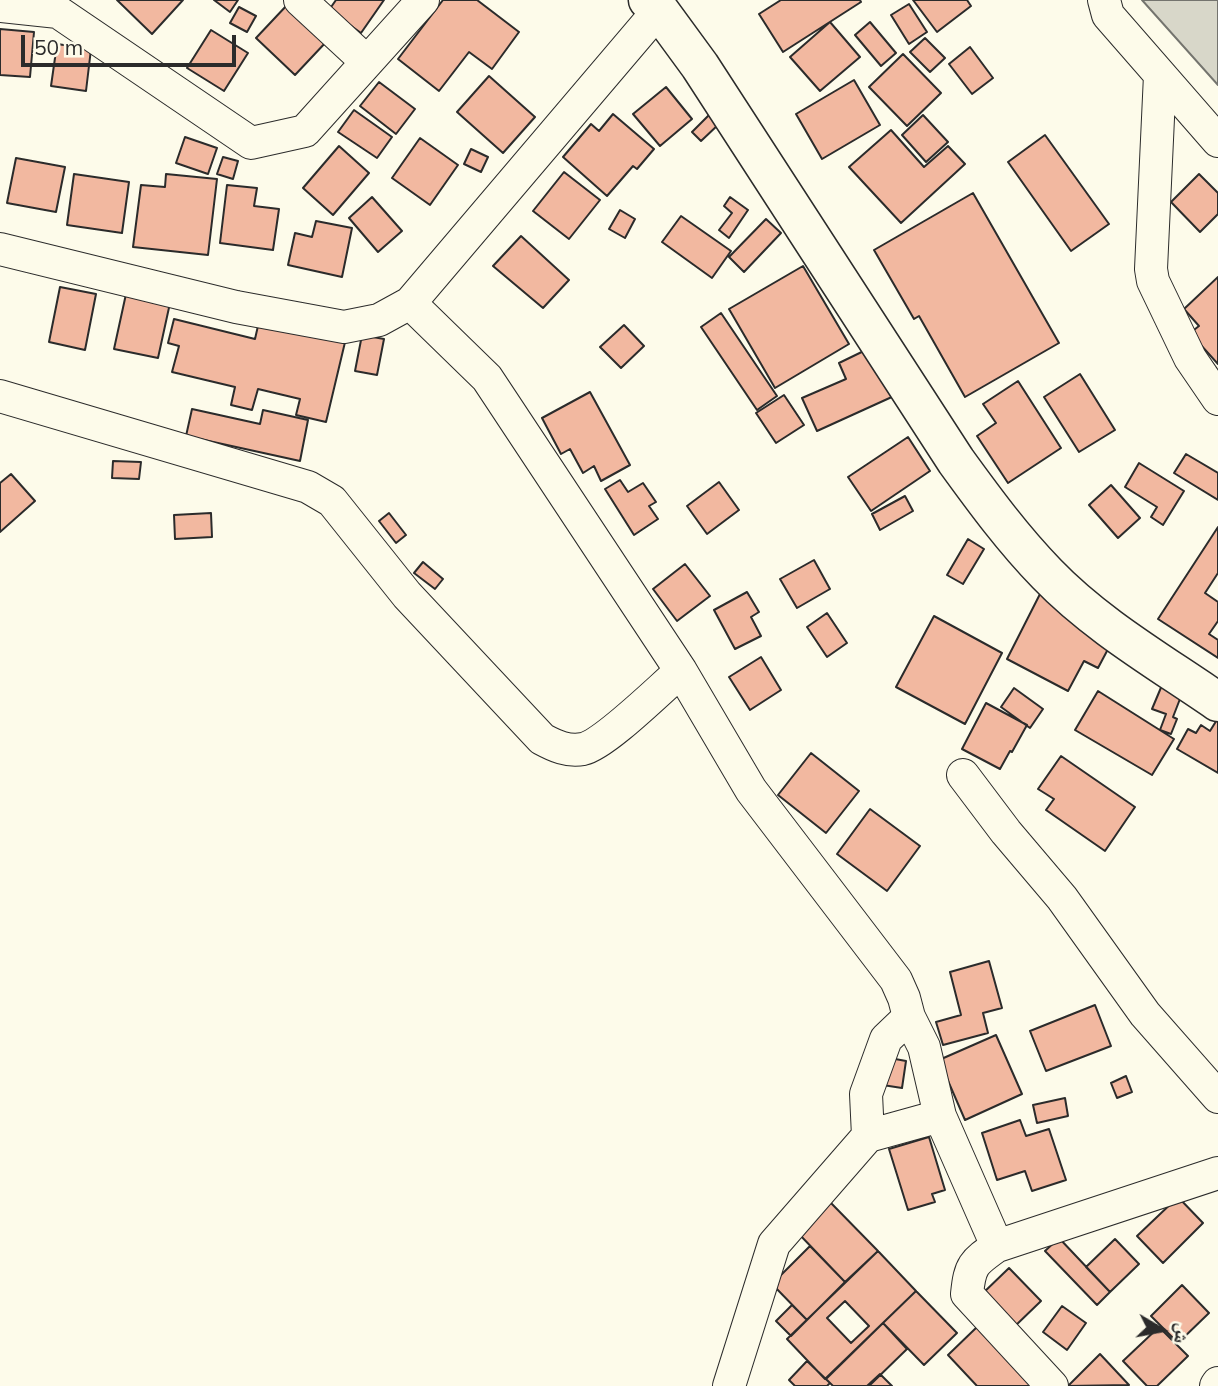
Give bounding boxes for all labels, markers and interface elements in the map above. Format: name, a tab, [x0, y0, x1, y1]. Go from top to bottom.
scale bar	[24, 21, 240, 65]
text: 50 m	[34, 34, 83, 60]
north arrow	[1127, 1295, 1197, 1365]
text: ش	[1169, 1322, 1196, 1346]

